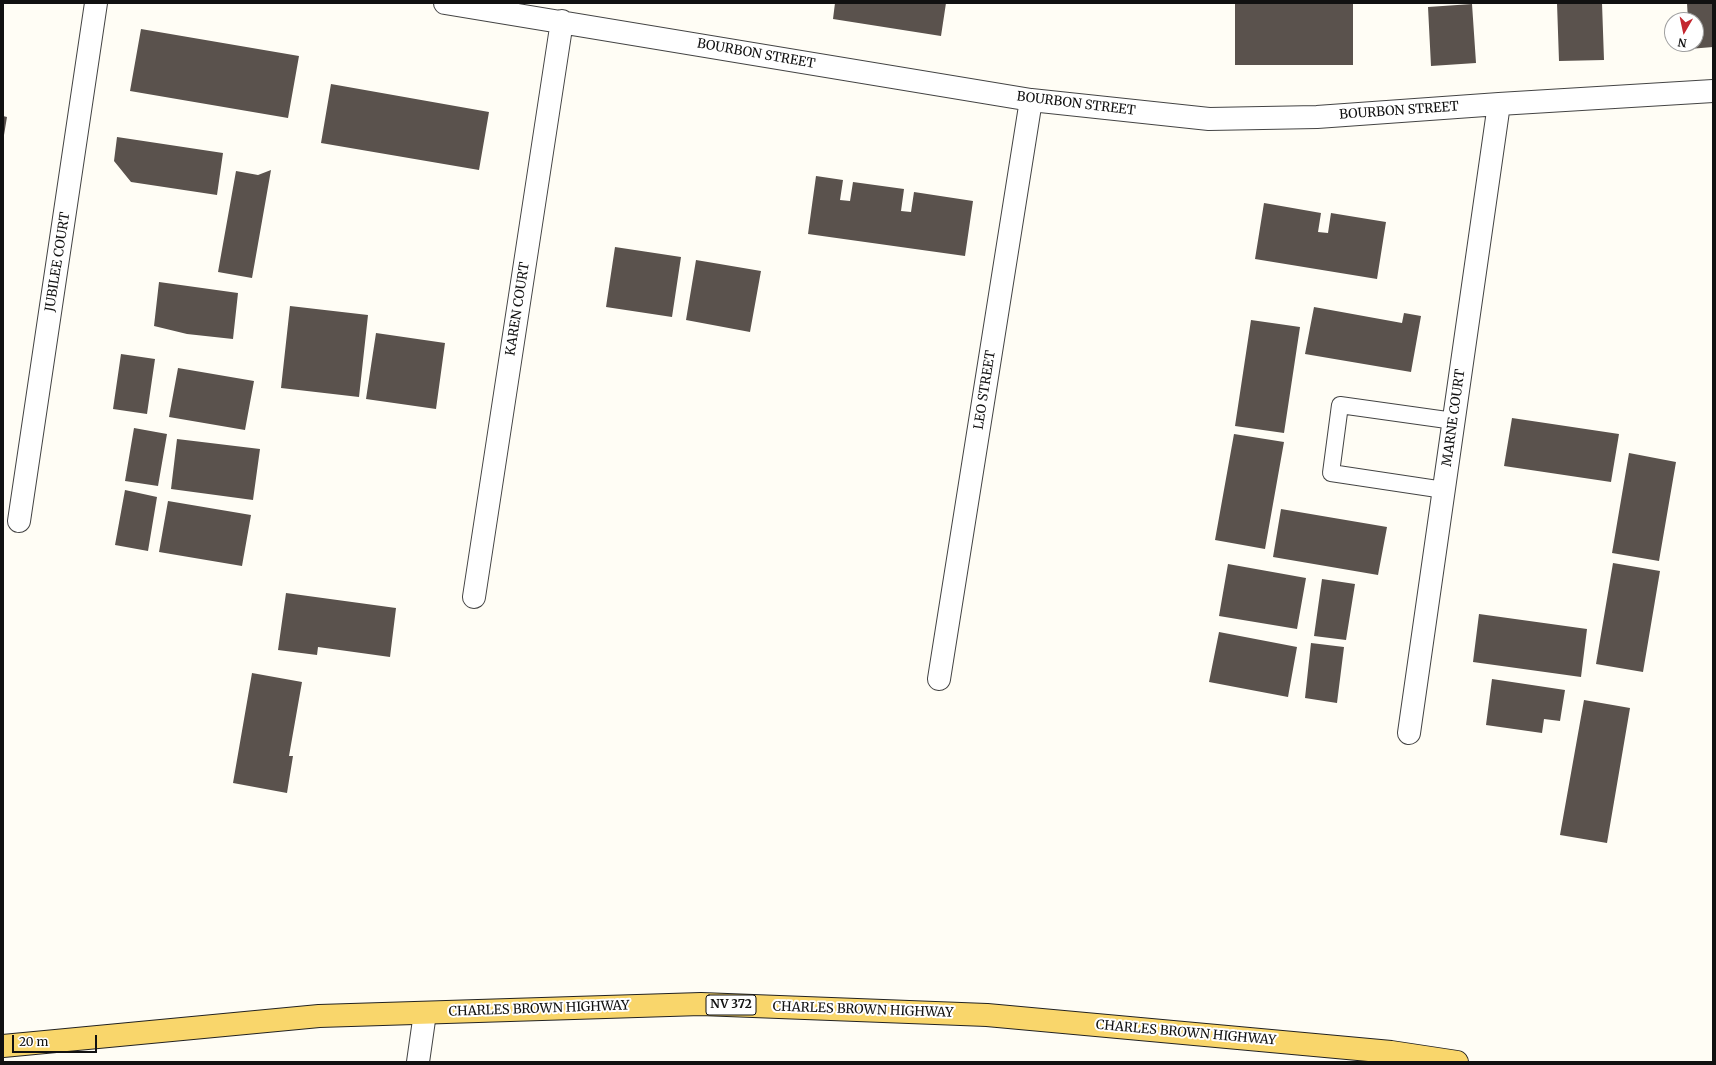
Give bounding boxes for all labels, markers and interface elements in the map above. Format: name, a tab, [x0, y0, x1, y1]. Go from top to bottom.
north arrow	[1664, 12, 1704, 52]
text: N	[1677, 35, 1688, 50]
street label: BOURBON STREET	[696, 36, 816, 72]
street label: BOURBON STREET	[1016, 89, 1136, 119]
street label: BOURBON STREET	[1339, 99, 1459, 123]
street label: JUBILEE COURT	[42, 211, 74, 313]
street label: KAREN COURT	[503, 261, 533, 357]
street label: LEO STREET	[971, 349, 999, 431]
street label: MARNE COURT	[1439, 368, 1469, 468]
road number: NV 372	[706, 995, 756, 1015]
street label: CHARLES BROWN HIGHWAY	[448, 998, 630, 1020]
street label: CHARLES BROWN HIGHWAY	[772, 999, 954, 1021]
street label: CHARLES BROWN HIGHWAY	[1095, 1017, 1277, 1049]
scale bar	[14, 1027, 99, 1053]
text: 20 m	[19, 1034, 48, 1049]

